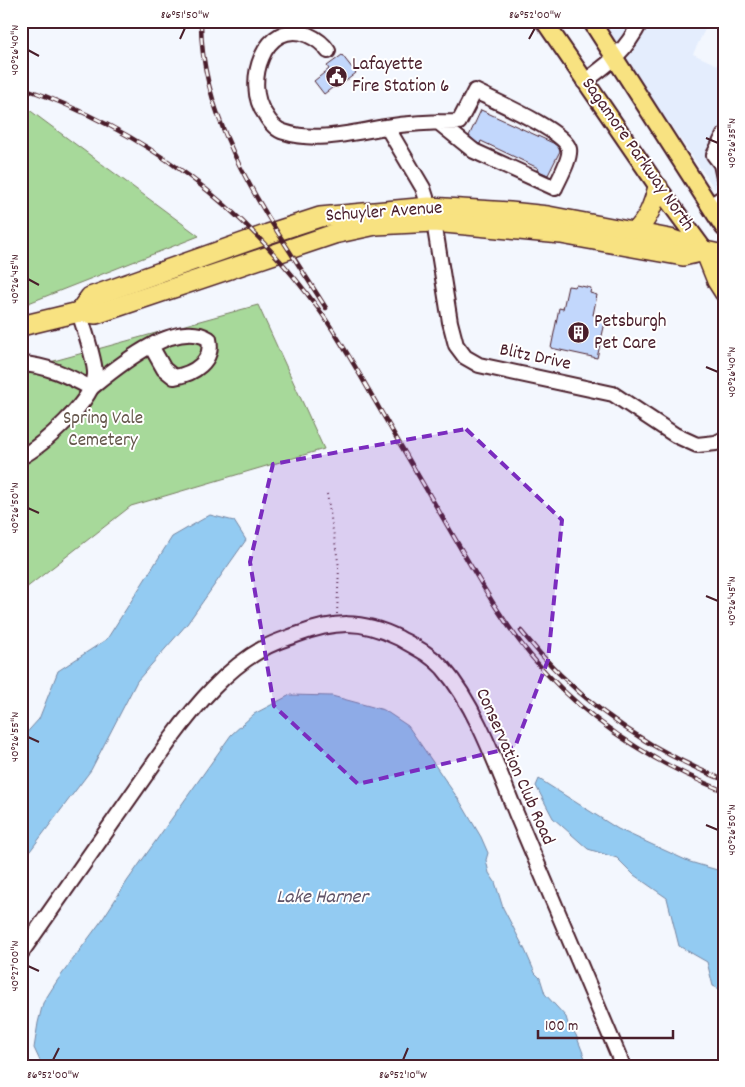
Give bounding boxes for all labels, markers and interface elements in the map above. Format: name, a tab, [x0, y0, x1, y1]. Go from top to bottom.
text: 86°51'50"W	[161, 7, 209, 24]
text: 86°52'00"W	[509, 7, 561, 24]
text: 40°26'40"N	[7, 25, 24, 75]
place label: Lafayette Fire Station 6	[352, 52, 449, 101]
public building icon: Lafayette Fire Station 6	[324, 64, 348, 88]
street label: Sagamore Parkway North	[574, 73, 700, 237]
text: 40°26'35"N	[724, 118, 741, 168]
street label: Schuyler Avenue	[325, 195, 443, 231]
text: 40°26'45"N	[7, 254, 24, 304]
place label: Petsburgh Pet Care	[594, 309, 667, 358]
building icon: Petsburgh Pet Care	[566, 321, 590, 345]
street label: Blitz Drive	[497, 337, 573, 379]
text: 40°26'40"N	[724, 347, 741, 397]
park label: Spring Vale Cemetery	[63, 406, 143, 455]
text: 40°26'50"N	[7, 482, 24, 534]
text: 40°26'45"N	[724, 576, 741, 626]
street label: Conservation Club Road	[467, 684, 561, 850]
text: 40°26'55"N	[7, 712, 24, 762]
text: 40°26'50"N	[724, 804, 741, 856]
water label: Lake Harner	[276, 884, 370, 912]
text: 40°27'00"N	[7, 941, 24, 991]
scale bar	[538, 1007, 672, 1039]
text: 100 m	[545, 1016, 578, 1038]
text: 86°52'00"W	[27, 1067, 79, 1084]
text: 86°52'10"W	[379, 1067, 427, 1084]

